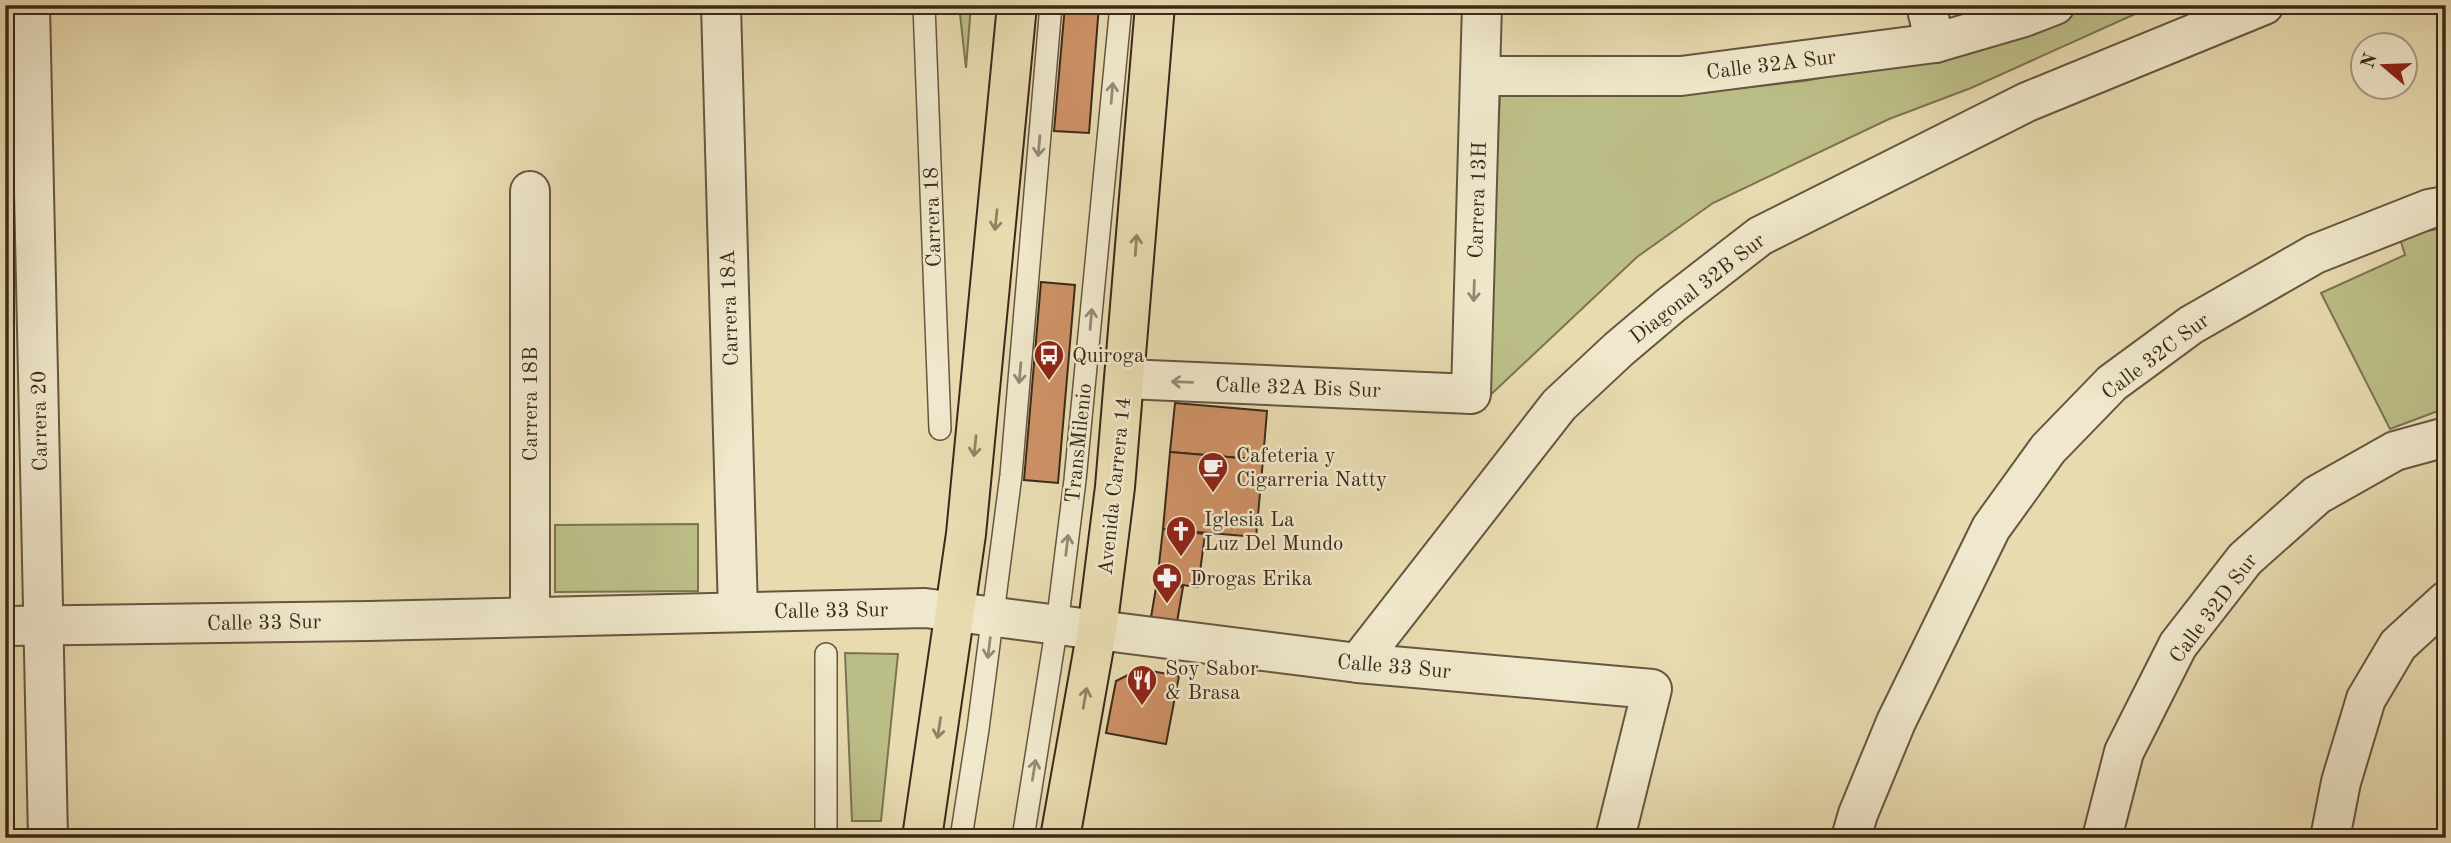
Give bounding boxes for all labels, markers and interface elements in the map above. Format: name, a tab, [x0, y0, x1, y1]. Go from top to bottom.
north arrow	[2350, 32, 2420, 102]
street label: Calle 32A Sur	[1705, 47, 1838, 84]
text: N	[2359, 51, 2382, 71]
one-way arrow	[1106, 82, 1119, 104]
one-way arrow	[1032, 135, 1045, 157]
street label: Carrera 13H	[1466, 141, 1491, 259]
street label: Carrera 18	[921, 166, 946, 268]
one-way arrow	[990, 208, 1003, 230]
street label: Diagonal 32B Sur	[1626, 230, 1770, 348]
one-way arrow	[1130, 235, 1143, 257]
street label: Carrera 18A	[718, 249, 743, 367]
one-way arrow	[1468, 279, 1481, 302]
one-way arrow	[1085, 308, 1098, 331]
street label: Calle 32C Sur	[2098, 310, 2214, 404]
bus stop icon: Quiroga	[1032, 338, 1066, 382]
street label: Carrera 18B	[521, 346, 542, 462]
place label: Quiroga	[1072, 346, 1144, 367]
one-way arrow	[1013, 361, 1026, 384]
street label: Carrera 20	[29, 371, 52, 471]
street label: Calle 32A Bis Sur	[1215, 375, 1381, 402]
one-way arrow	[1171, 376, 1194, 389]
street label: TransMilenio	[1063, 382, 1096, 504]
street label: Avenida Carrera 14	[1096, 396, 1135, 576]
one-way arrow	[968, 434, 981, 457]
place label: Cafeteria y Cigarreria Natty	[1236, 446, 1387, 491]
cafe icon: Cafeteria y Cigarreria Natty	[1196, 450, 1230, 494]
place label: Iglesia La Luz Del Mundo	[1204, 510, 1344, 555]
church icon: Iglesia La Luz Del Mundo	[1164, 514, 1198, 558]
one-way arrow	[1061, 535, 1074, 557]
street label: Calle 32D Sur	[2166, 550, 2262, 667]
pharmacy icon: Drogas Erika	[1150, 561, 1184, 605]
place label: Drogas Erika	[1190, 569, 1312, 590]
street label: Calle 33 Sur	[774, 600, 889, 623]
street label: Calle 33 Sur	[207, 612, 322, 635]
one-way arrow	[982, 636, 995, 659]
street label: Calle 33 Sur	[1336, 652, 1452, 683]
place label: Soy Sabor & Brasa	[1165, 659, 1259, 704]
restaurant icon: Soy Sabor & Brasa	[1125, 663, 1159, 707]
one-way arrow	[1079, 687, 1092, 710]
one-way arrow	[932, 716, 945, 739]
one-way arrow	[1028, 759, 1041, 782]

